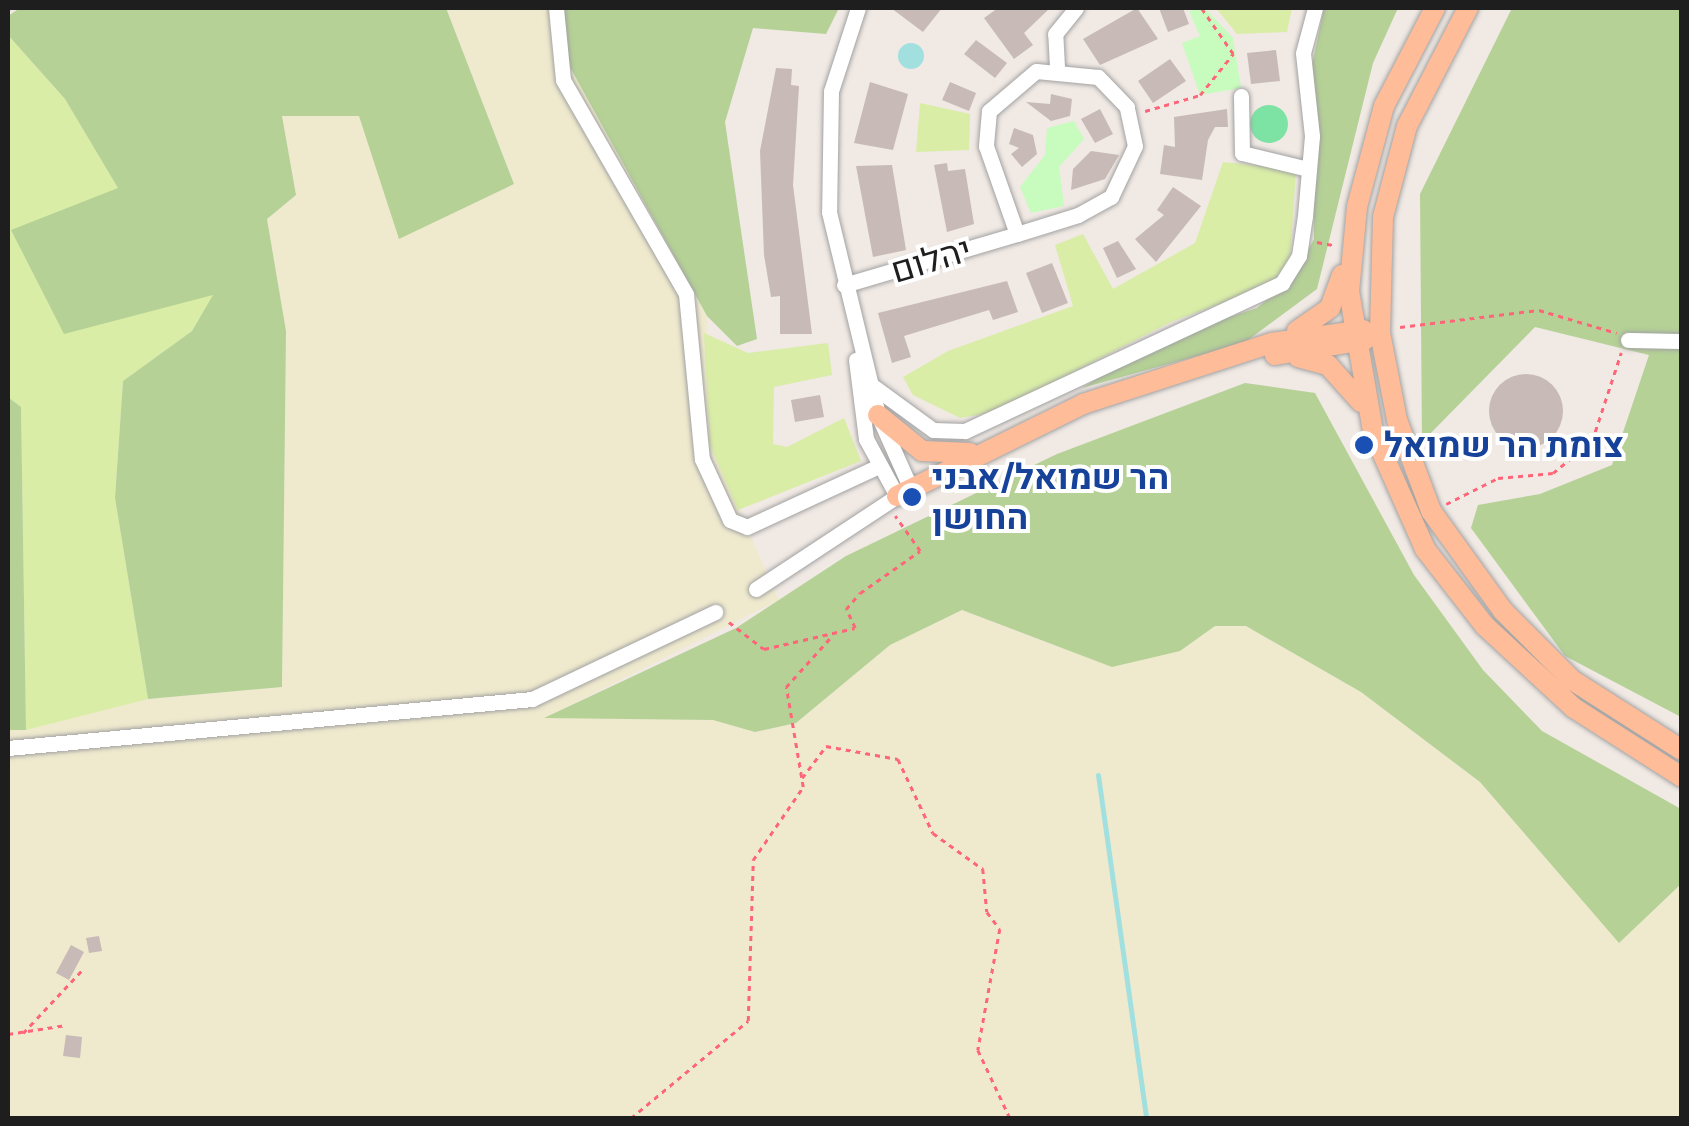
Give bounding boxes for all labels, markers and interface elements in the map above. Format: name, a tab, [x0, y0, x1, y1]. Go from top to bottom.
street label: יהלום	[886, 228, 976, 292]
place label: צומת הר שמואל	[1384, 424, 1624, 466]
marker: צומת הר שמואל	[1353, 434, 1375, 456]
place label: הר שמואל/אבני החושן	[932, 456, 1169, 538]
marker: הר שמואל/אבני החושן	[901, 486, 923, 508]

